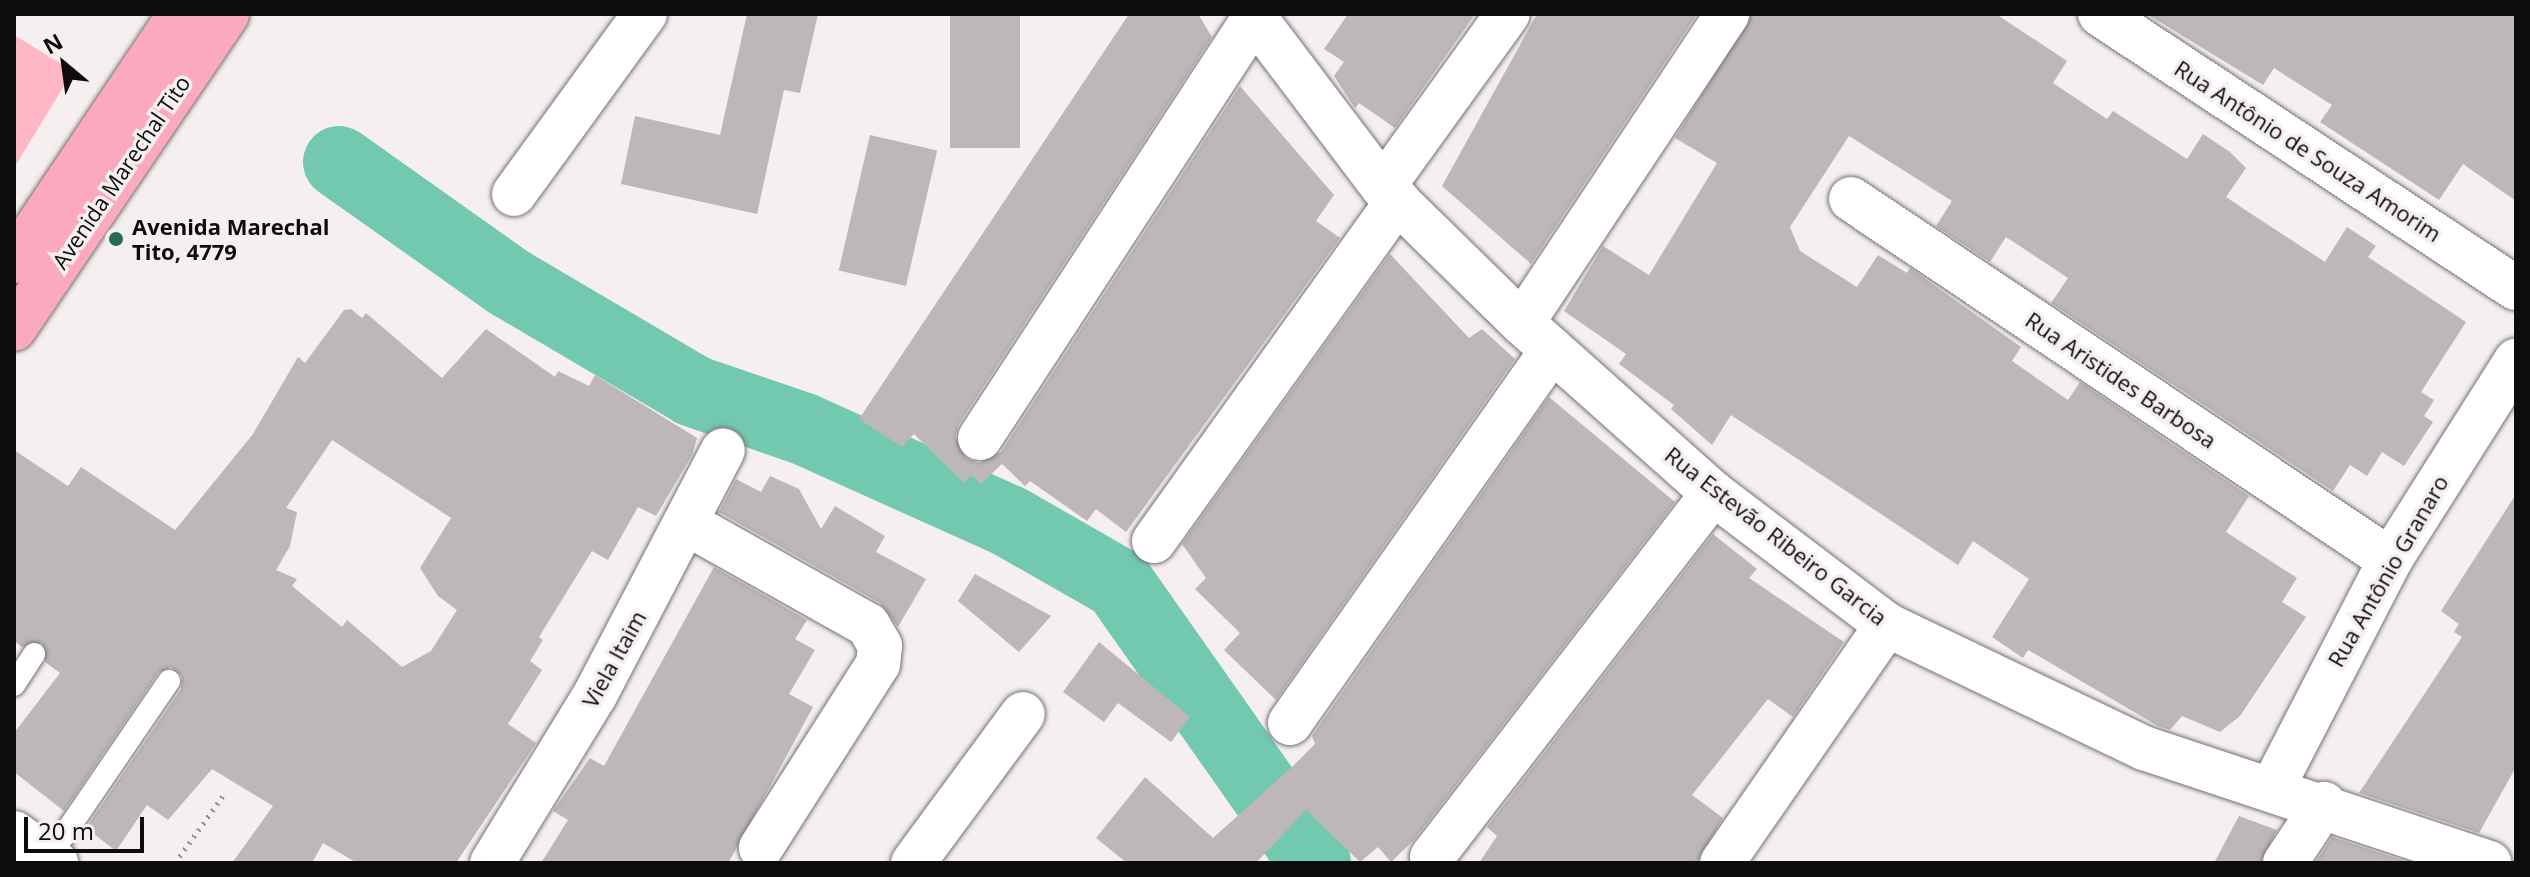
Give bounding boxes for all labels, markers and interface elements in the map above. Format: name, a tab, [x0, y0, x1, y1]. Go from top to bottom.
north arrow	[24, 24, 104, 104]
text: N	[37, 26, 67, 60]
street label: Rua Antônio de Souza Amorim	[2170, 55, 2446, 247]
street label: Avenida Marechal Tito	[46, 70, 196, 274]
place label: Avenida Marechal Tito, 4779	[132, 213, 330, 264]
marker: Avenida Marechal Tito, 4779	[107, 230, 125, 248]
street label: Rua Aristides Barbosa	[2021, 306, 2221, 454]
street label: Rua Estevão Ribeiro Garcia	[1660, 441, 1892, 631]
street label: Rua Antônio Granaro	[2322, 471, 2454, 671]
street label: Viela Itaim	[577, 606, 651, 712]
scale bar	[28, 801, 148, 851]
text: 20 m	[38, 814, 94, 847]

